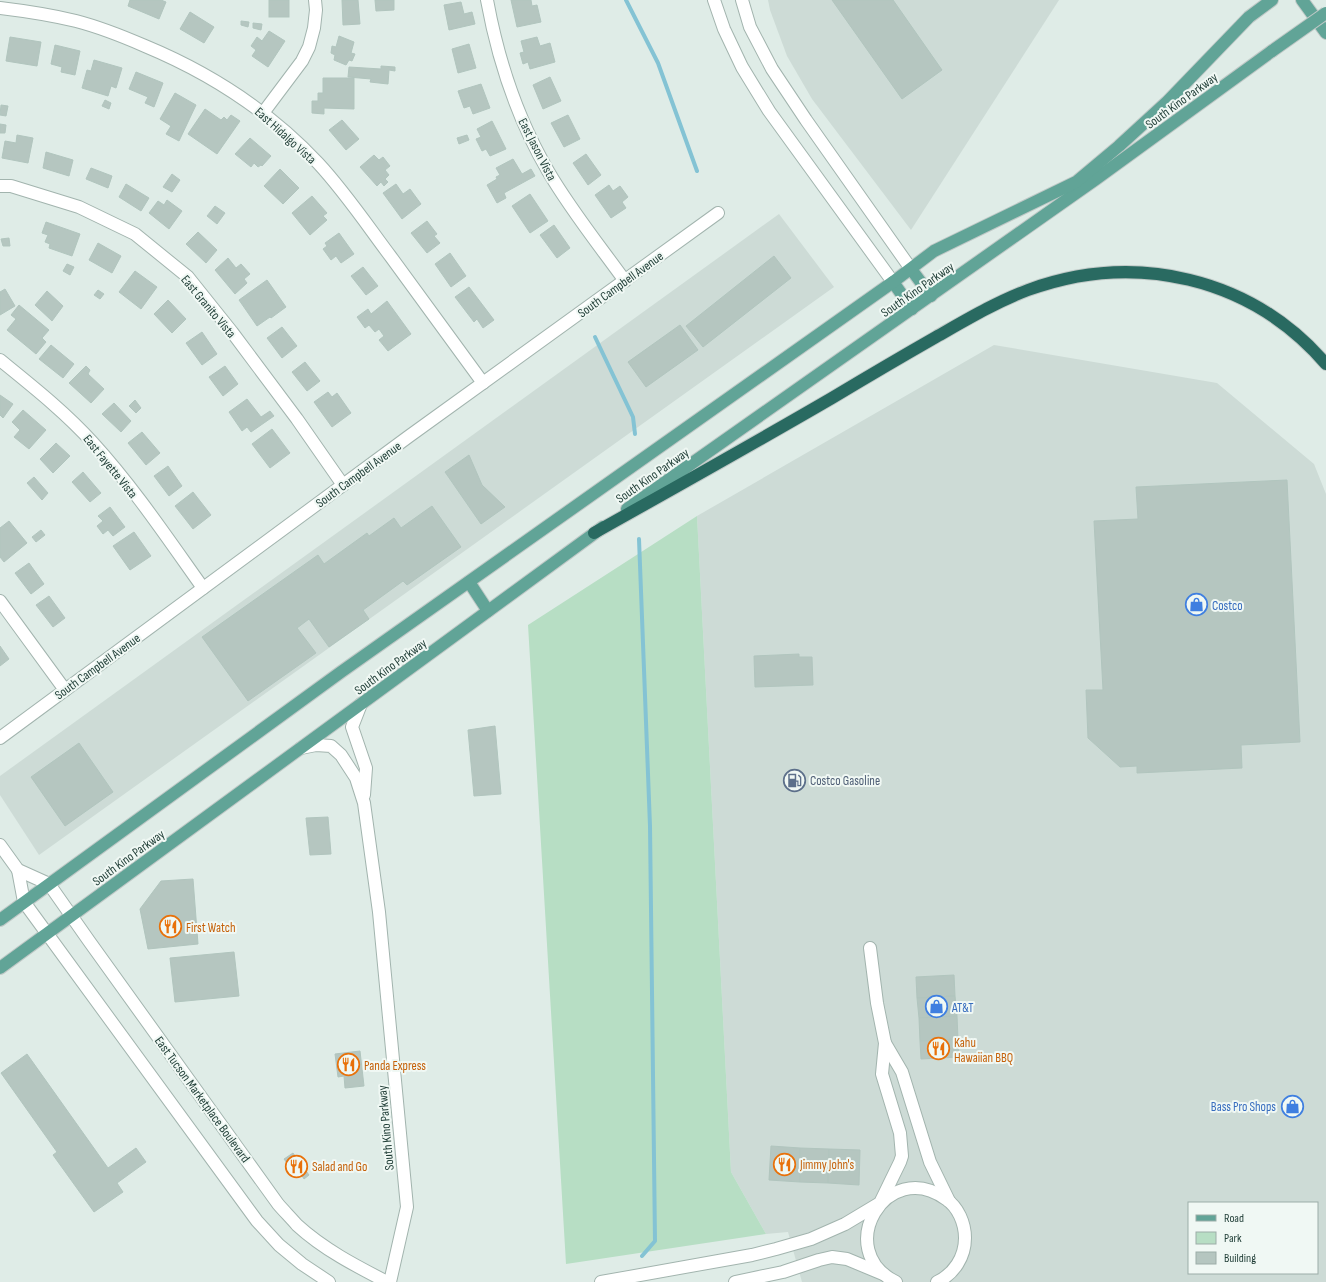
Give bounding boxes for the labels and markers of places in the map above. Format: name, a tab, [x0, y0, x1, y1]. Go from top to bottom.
shop icon: Costco	[1183, 592, 1209, 618]
place label: Costco	[1212, 598, 1243, 614]
fuel station icon: Costco Gasoline	[781, 767, 807, 793]
place label: Costco Gasoline	[810, 773, 880, 789]
restaurant icon: First Watch	[157, 914, 183, 940]
place label: First Watch	[186, 920, 236, 936]
shop icon: AT&T	[924, 994, 950, 1020]
place label: AT&T	[951, 1000, 974, 1016]
place label: Kahu Hawaiian BBQ	[954, 1035, 1013, 1066]
restaurant icon: Kahu Hawaiian BBQ	[926, 1036, 952, 1062]
restaurant icon: Panda Express	[336, 1052, 362, 1078]
place label: Panda Express	[364, 1058, 426, 1074]
shop icon: Bass Pro Shops	[1279, 1093, 1305, 1119]
place label: Bass Pro Shops	[1211, 1099, 1276, 1115]
restaurant icon: Jimmy John's	[772, 1151, 798, 1177]
restaurant icon: Salad and Go	[283, 1153, 309, 1179]
place label: Jimmy John's	[799, 1157, 855, 1173]
place label: Salad and Go	[312, 1159, 367, 1175]

